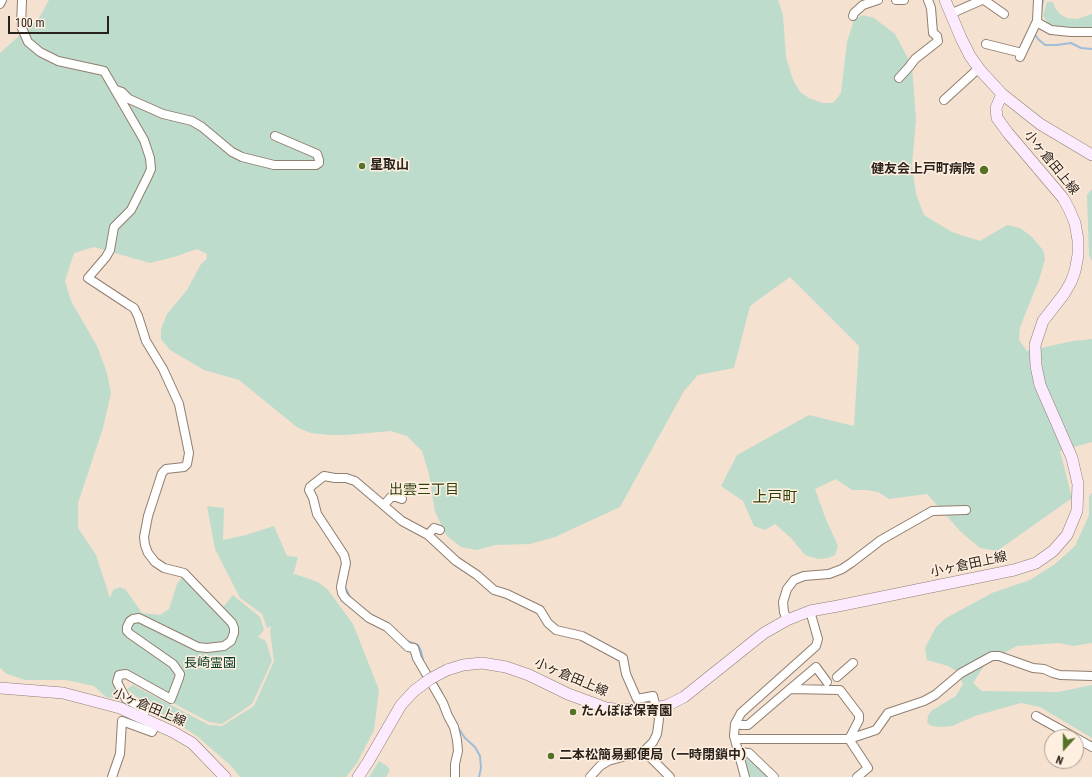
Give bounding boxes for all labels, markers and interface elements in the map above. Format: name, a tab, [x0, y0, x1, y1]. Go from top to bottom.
scale bar	[10, 8, 111, 34]
text: 100 m	[15, 16, 45, 30]
street label: 小ヶ倉田上線	[1020, 128, 1082, 198]
place label: 星取山	[370, 158, 409, 174]
marker: 星取山	[357, 161, 367, 171]
place label: 健友会上戸町病院	[871, 162, 975, 178]
marker: 健友会上戸町病院	[978, 164, 990, 176]
district label: 出雲三丁目	[389, 482, 459, 498]
district label: 上戸町	[753, 489, 797, 507]
street label: 小ヶ倉田上線	[929, 549, 1009, 581]
park label: 長崎霊園	[184, 656, 236, 672]
street label: 小ヶ倉田上線	[532, 656, 610, 700]
street label: 小ヶ倉田上線	[110, 686, 188, 730]
place label: たんぽぽ保育園	[581, 704, 672, 720]
marker: たんぽぽ保育園	[568, 707, 578, 717]
north arrow	[1044, 729, 1084, 769]
place label: 二本松簡易郵便局（一時閉鎖中）	[559, 748, 754, 764]
marker: 二本松簡易郵便局（一時閉鎖中）	[546, 751, 556, 761]
text: N	[1054, 752, 1065, 767]

